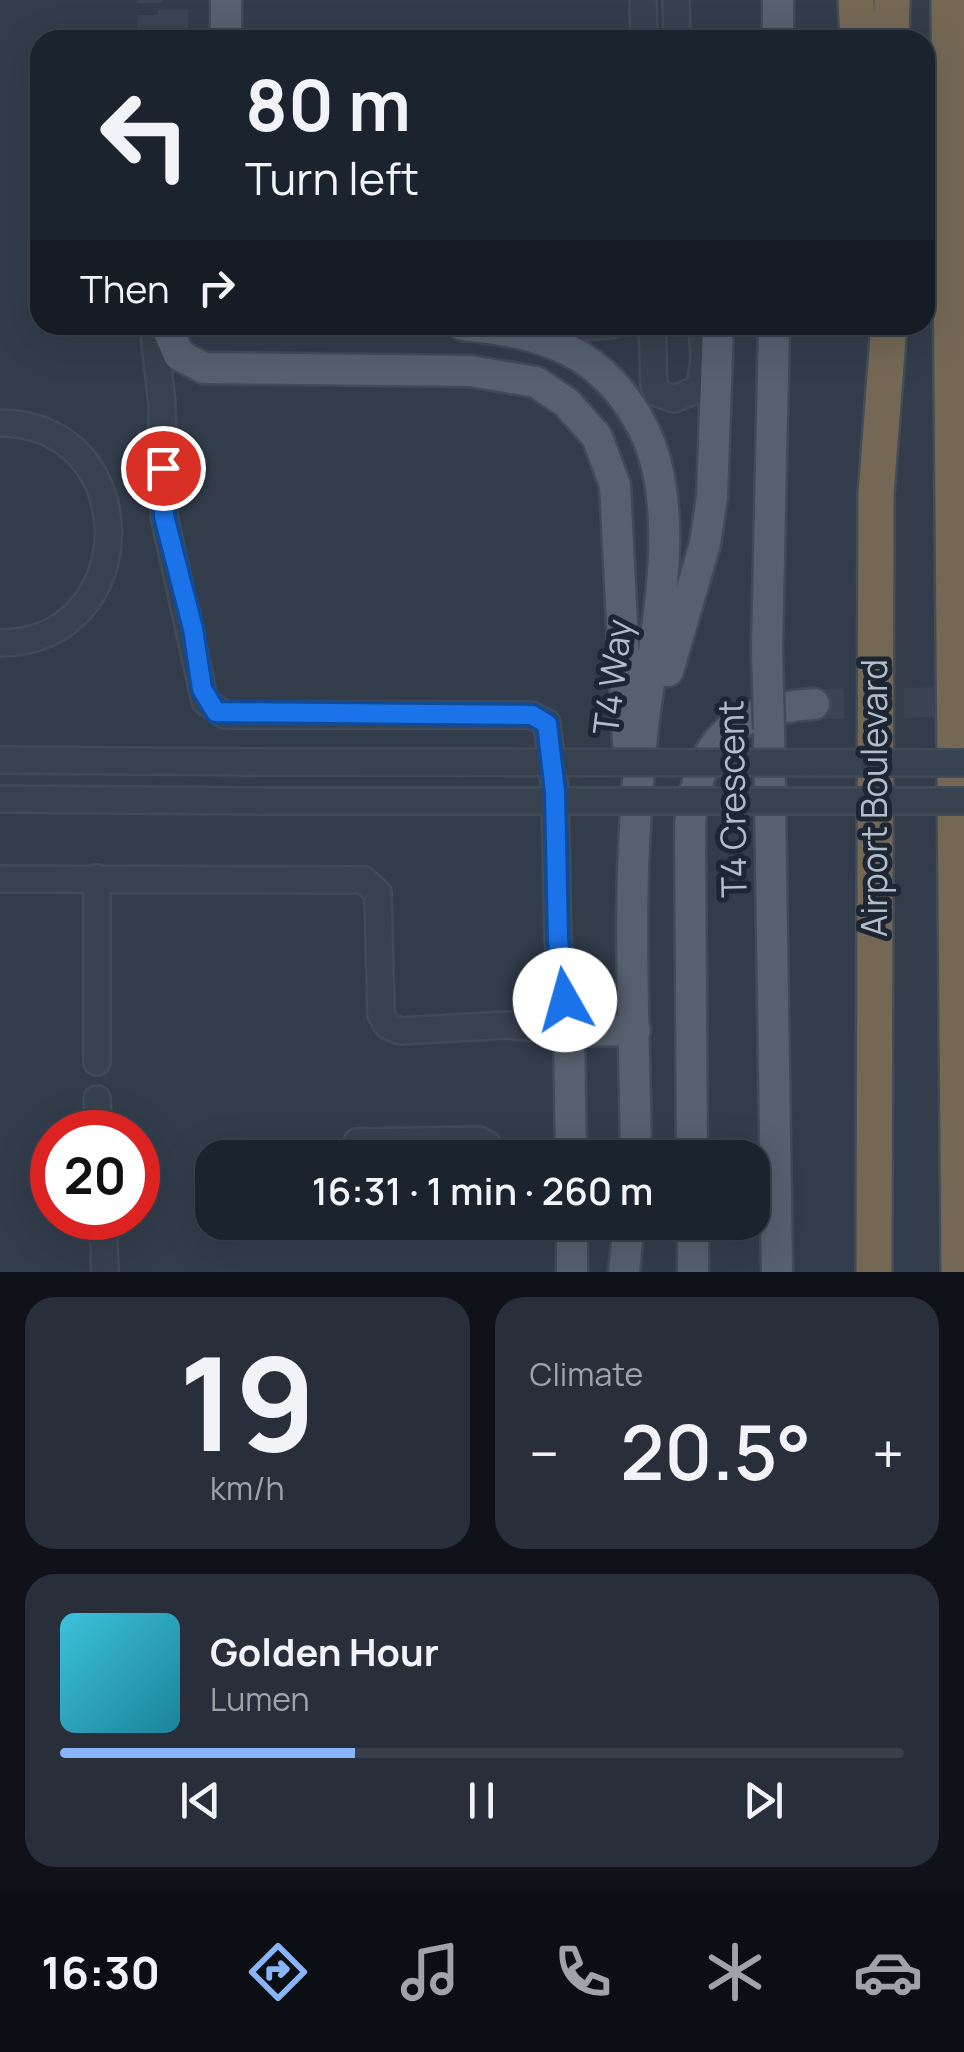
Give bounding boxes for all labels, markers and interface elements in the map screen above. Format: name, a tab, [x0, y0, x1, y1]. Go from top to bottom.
text: 80 m	[245, 56, 411, 152]
icon: left	[80, 70, 210, 200]
text: Turn left	[245, 147, 419, 209]
icon: right	[189, 260, 244, 315]
text: Then	[80, 262, 169, 314]
pin	[121, 426, 206, 511]
icon: arrive	[136, 441, 191, 496]
street label: T4 Way	[581, 616, 643, 737]
street label: Airport Boulevard	[850, 659, 898, 937]
street label: T4 Crescent	[706, 700, 758, 898]
position arrow	[513, 948, 617, 1052]
speed limit sign: 20	[30, 1110, 160, 1240]
text: 16:31 · 1 min · 260 m	[312, 1164, 653, 1216]
text: 19	[178, 1312, 316, 1490]
text: Climate	[530, 1352, 643, 1396]
text: 20.5°	[620, 1400, 811, 1503]
text: −	[530, 1415, 559, 1491]
text: +	[872, 1415, 904, 1491]
text: km/h	[210, 1466, 284, 1510]
text: Golden Hour	[210, 1625, 439, 1677]
text: Lumen	[210, 1677, 310, 1721]
icon: previous	[173, 1773, 228, 1828]
icon: pause	[454, 1773, 509, 1828]
icon: next	[736, 1773, 791, 1828]
icon: directions	[243, 1937, 313, 2007]
icon: music	[395, 1937, 465, 2007]
icon: phone	[548, 1937, 618, 2007]
icon: climate	[700, 1937, 770, 2007]
icon: car	[853, 1937, 923, 2007]
text: 16:30	[41, 1941, 160, 2003]

